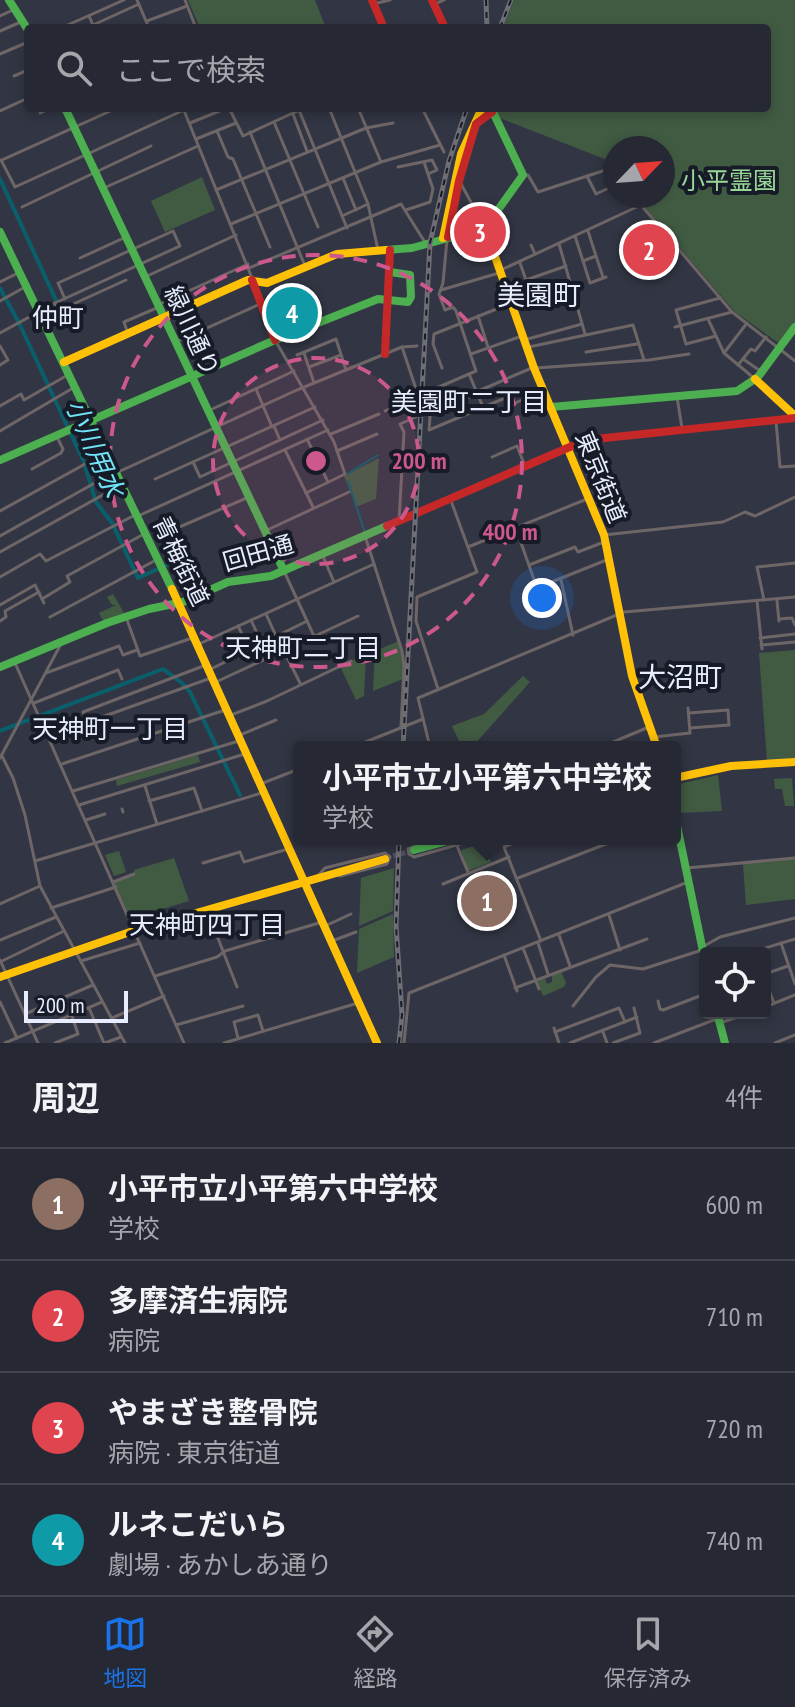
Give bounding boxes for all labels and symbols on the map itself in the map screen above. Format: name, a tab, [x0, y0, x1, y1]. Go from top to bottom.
north arrow	[603, 136, 675, 208]
park label: 小平霊園	[681, 165, 777, 196]
pin: 3	[454, 202, 506, 262]
pin: 2	[623, 220, 675, 280]
district label: 美園町	[497, 276, 581, 313]
street label: 緑川通り	[158, 281, 226, 381]
pin: 4	[266, 283, 318, 343]
district label: 仲町	[32, 301, 84, 334]
district label: 美園町二丁目	[391, 385, 547, 418]
water label: 小川用水	[59, 394, 132, 505]
street label: 東京街道	[569, 427, 633, 527]
text: 200 m	[391, 445, 447, 476]
centre of rings	[302, 447, 330, 475]
street label: 青梅街道	[146, 511, 216, 611]
text: 400 m	[482, 516, 538, 547]
street label: 回田通	[219, 528, 297, 578]
your location	[522, 578, 562, 618]
district label: 天神町二丁目	[225, 631, 381, 664]
district label: 大沼町	[638, 658, 722, 695]
district label: 天神町一丁目	[32, 712, 188, 745]
pin: 1	[461, 871, 513, 931]
district label: 天神町四丁目	[129, 908, 285, 941]
scale bar	[24, 987, 128, 1023]

